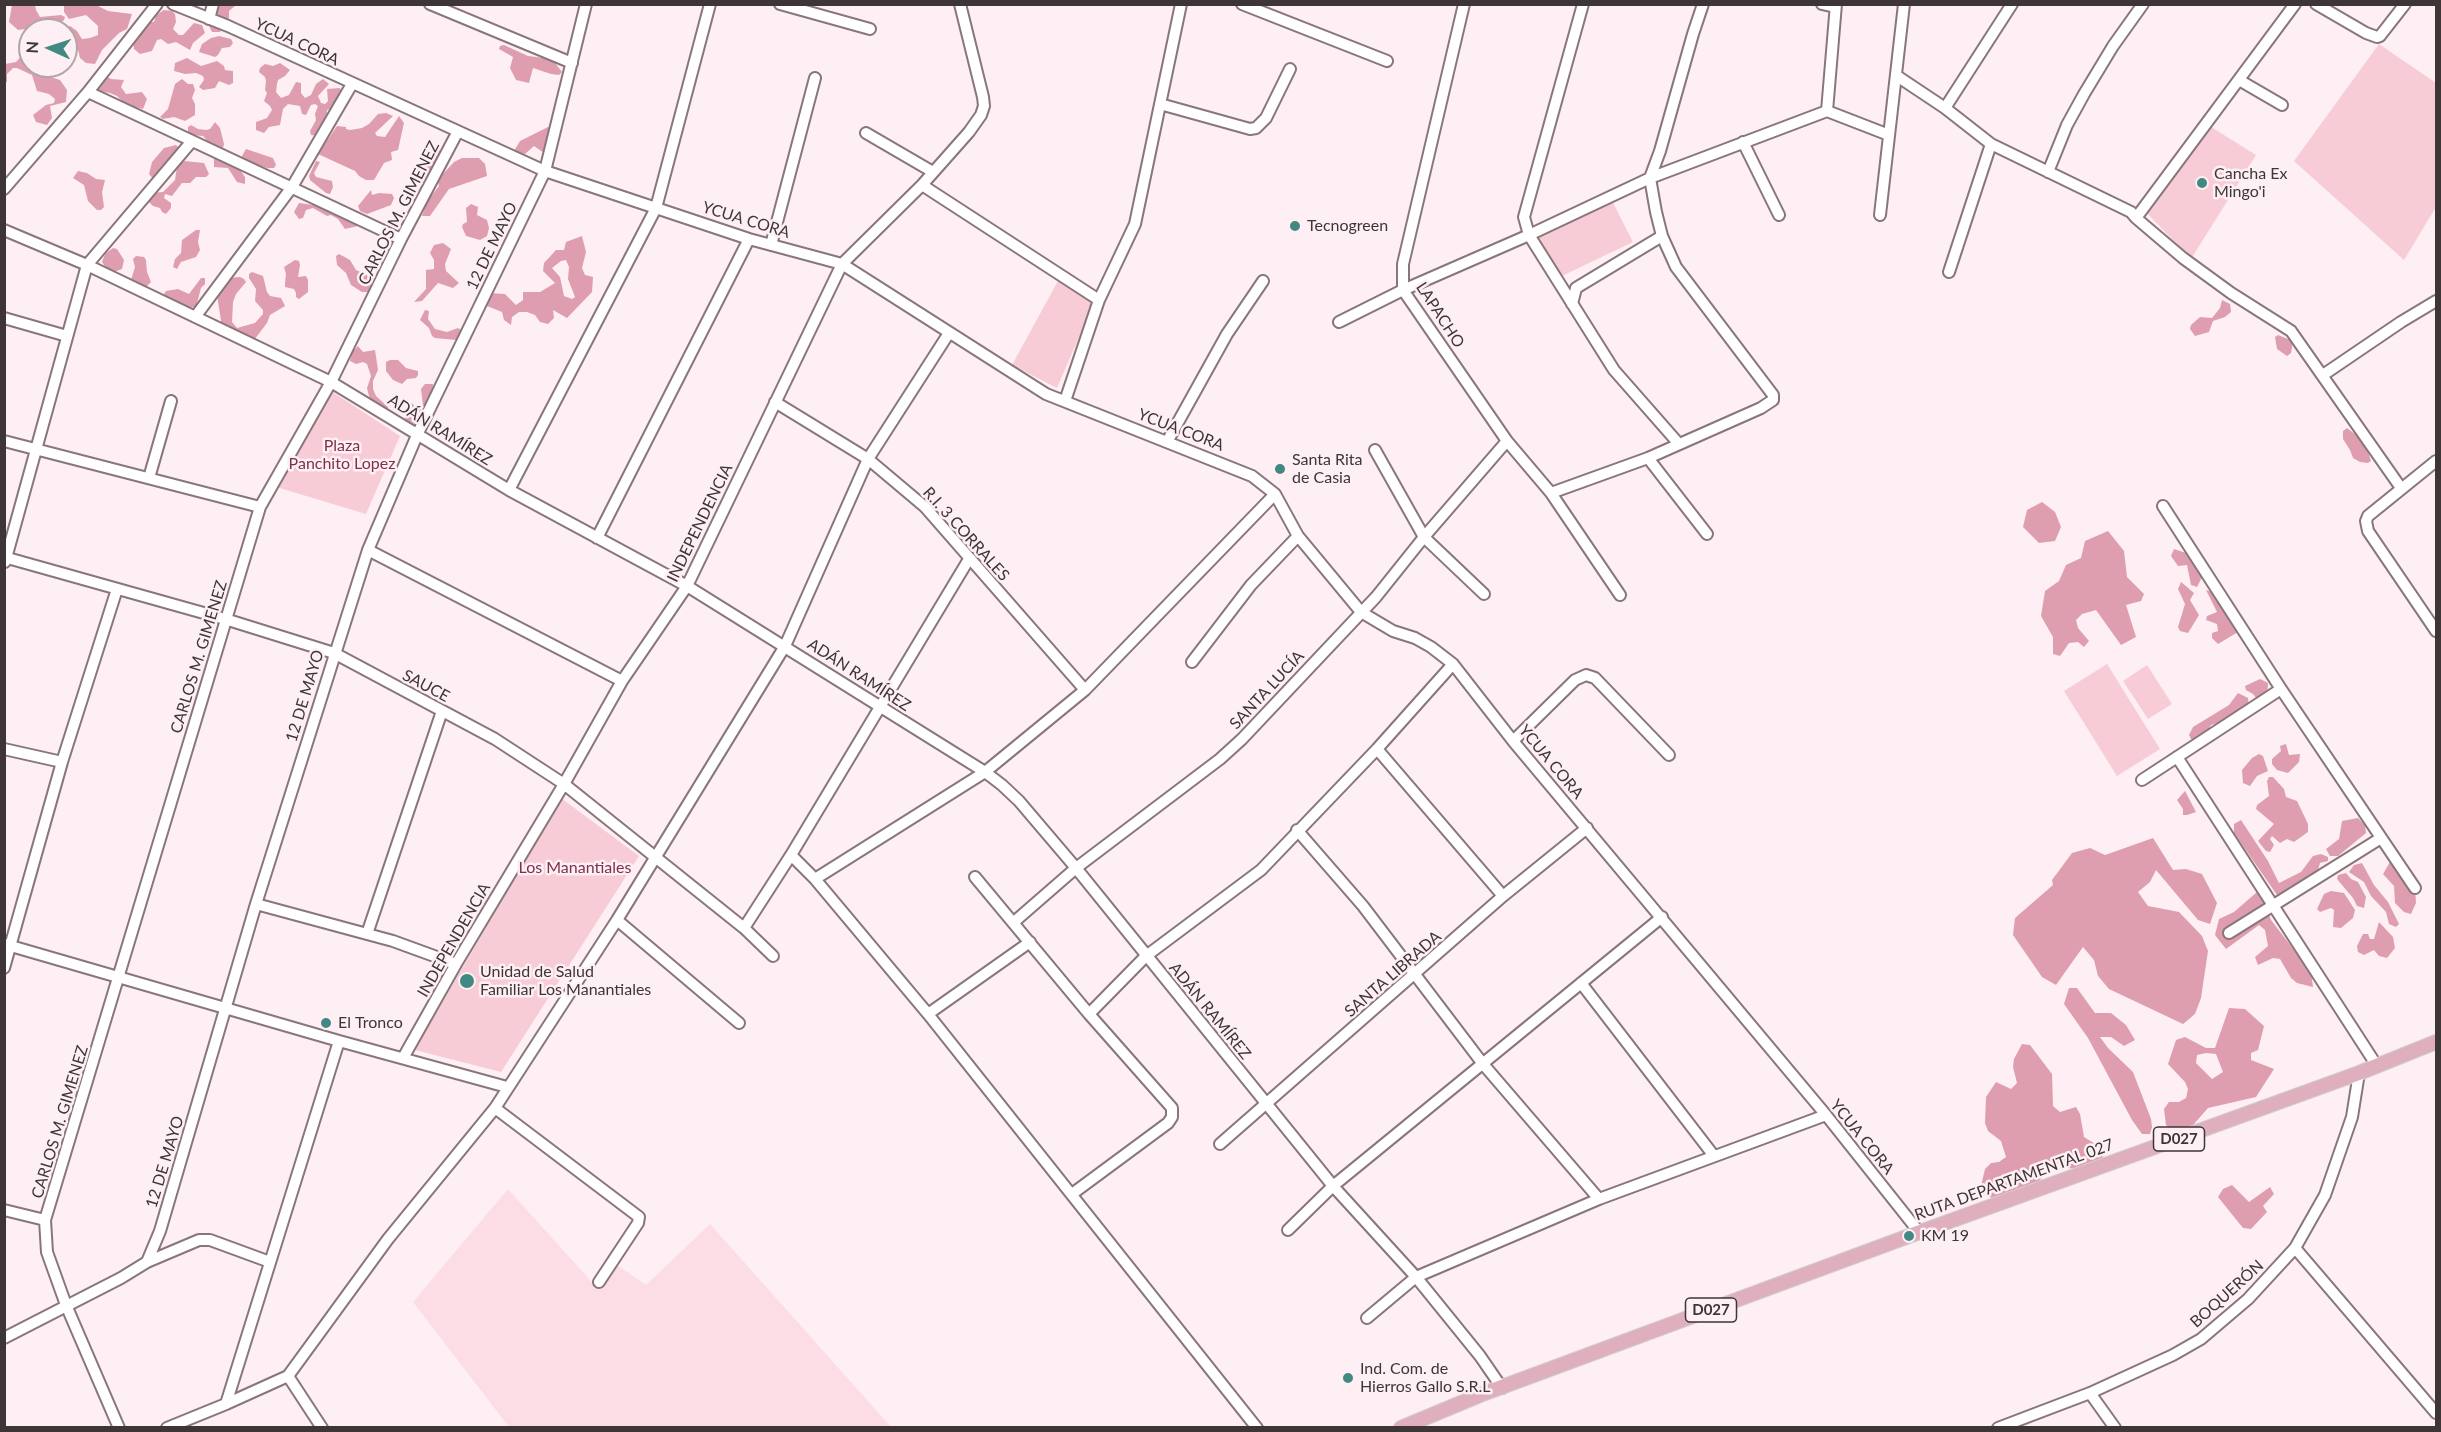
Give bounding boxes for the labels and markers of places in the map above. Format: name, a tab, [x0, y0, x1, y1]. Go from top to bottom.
place label: Cancha Ex Mingo'i	[2214, 164, 2287, 202]
marker: Cancha Ex Mingo'i	[2195, 176, 2209, 190]
place label: Tecnogreen	[1307, 216, 1388, 236]
marker: Tecnogreen	[1288, 219, 1302, 233]
place label: Santa Rita de Casia	[1292, 450, 1363, 488]
marker: Santa Rita de Casia	[1273, 462, 1287, 476]
place label: Unidad de Salud Familiar Los Manantiales	[480, 962, 651, 1000]
marker: Unidad de Salud Familiar Los Manantiales	[458, 972, 476, 990]
place label: El Tronco	[338, 1013, 403, 1033]
marker: El Tronco	[319, 1016, 333, 1030]
place label: KM 19	[1921, 1226, 1969, 1246]
marker: KM 19	[1902, 1229, 1916, 1243]
place label: Ind. Com. de Hierros Gallo S.R.L	[1360, 1359, 1491, 1397]
marker: Ind. Com. de Hierros Gallo S.R.L	[1341, 1371, 1355, 1385]

